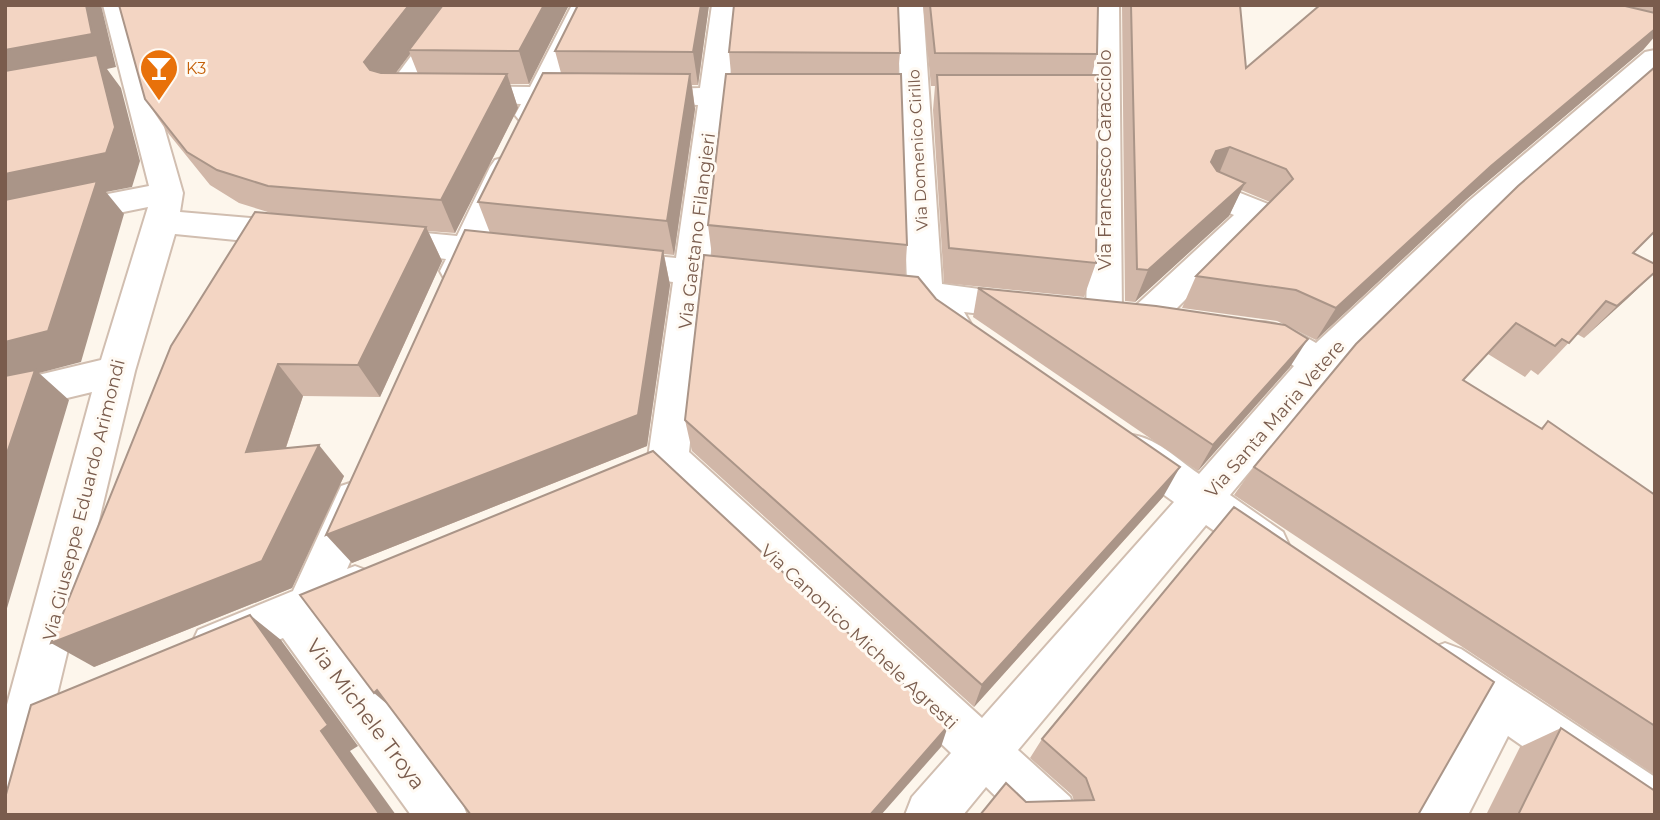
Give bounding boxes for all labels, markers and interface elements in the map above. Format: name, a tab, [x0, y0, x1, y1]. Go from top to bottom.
bar icon: K3	[138, 47, 180, 102]
street label: Via Francesco Caracciolo	[1094, 49, 1116, 271]
place label: K3	[186, 59, 206, 78]
street label: Via Domenico Cirillo	[904, 69, 932, 231]
street label: Via Gaetano Filangieri	[674, 132, 720, 330]
street label: Via Santa Maria Vetere	[1201, 336, 1350, 502]
street label: Via Giuseppe Eduardo Arimondi	[38, 357, 130, 643]
street label: Via Canonico Michele Agresti	[756, 540, 962, 734]
street label: Via Michele Troya	[301, 634, 431, 794]

